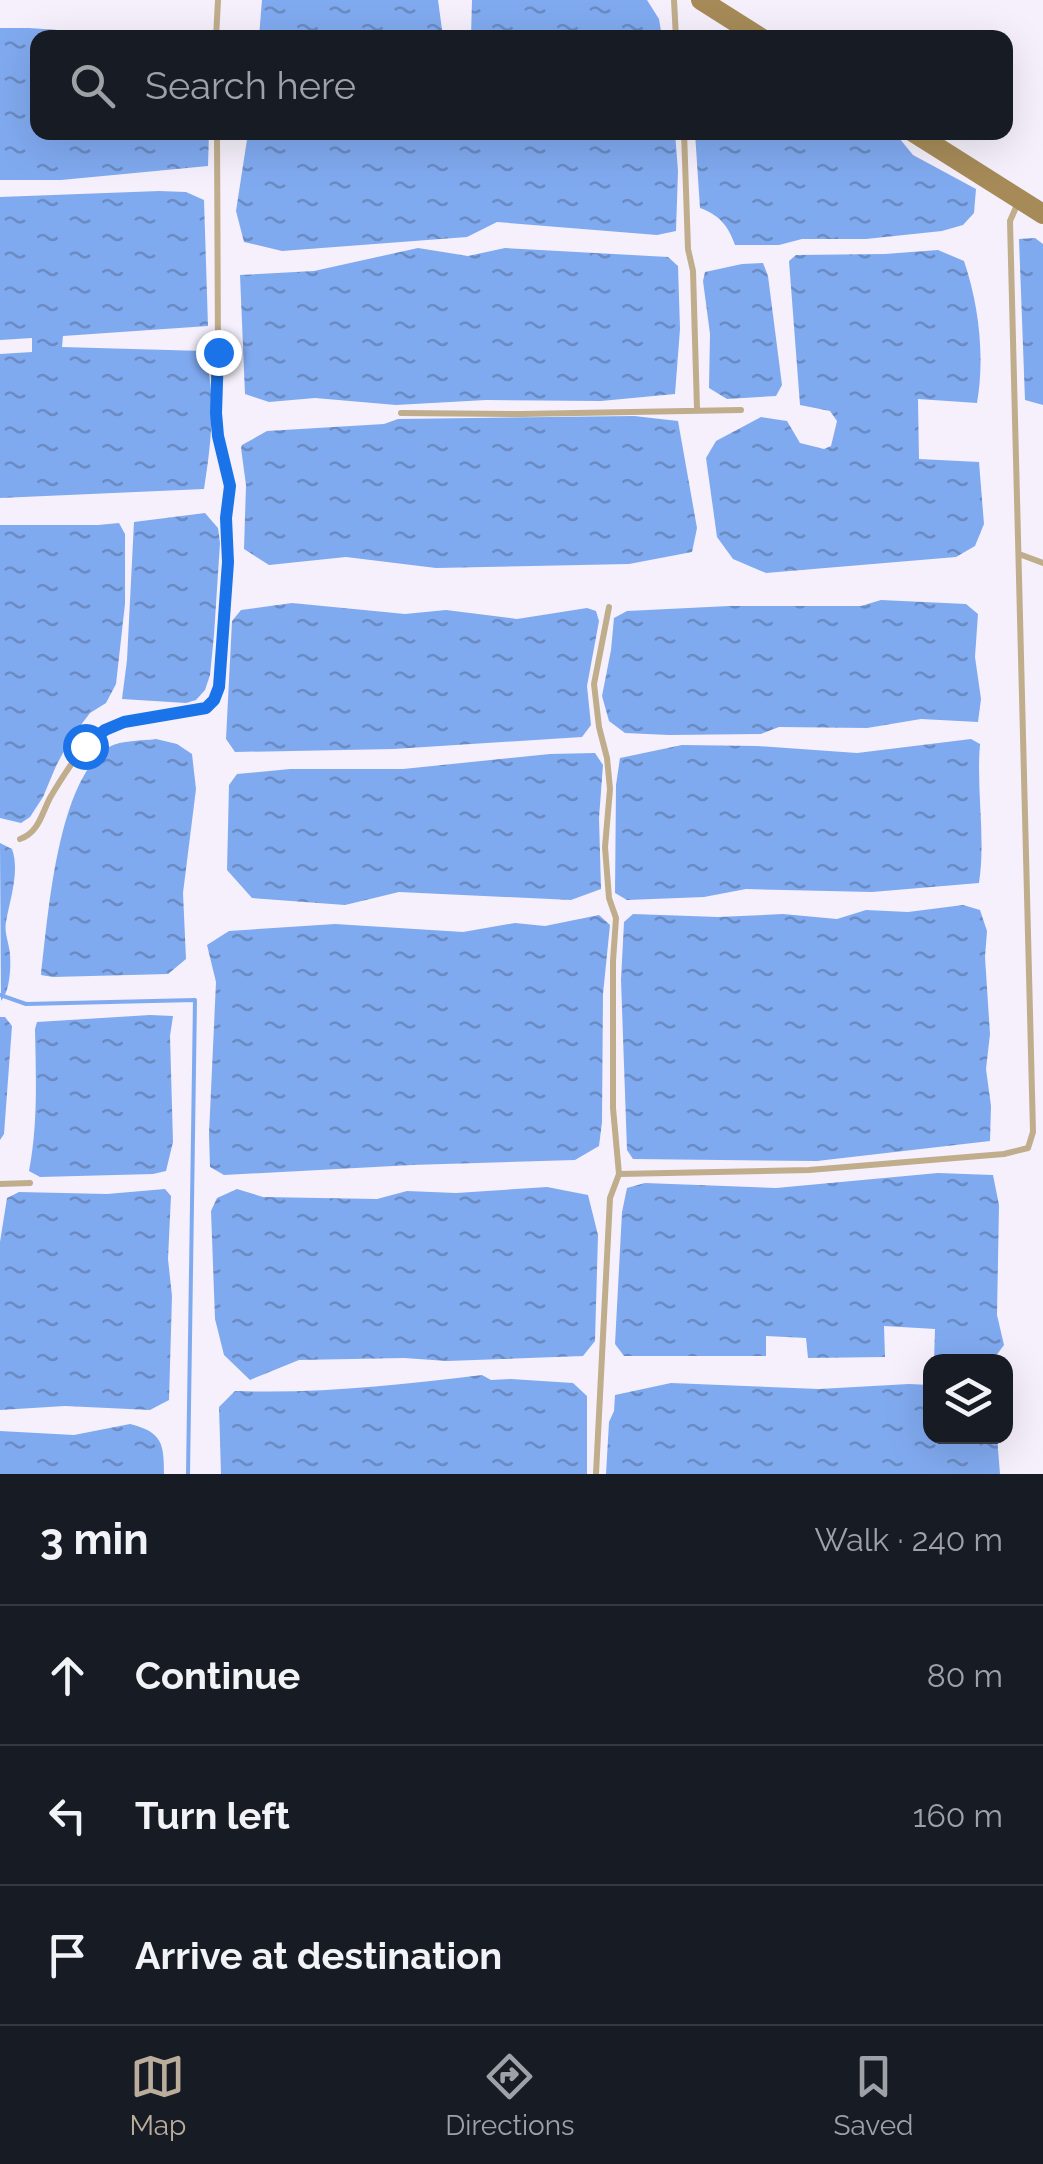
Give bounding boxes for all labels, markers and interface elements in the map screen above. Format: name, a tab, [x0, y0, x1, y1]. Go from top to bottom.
search box	[30, 30, 1013, 140]
icon: search	[65, 58, 120, 113]
text: Search here	[145, 63, 356, 108]
route end	[196, 330, 242, 376]
route start	[63, 724, 109, 770]
map controls	[923, 1354, 1013, 1444]
button: layers	[923, 1354, 1013, 1444]
text: 3 min	[40, 1515, 149, 1564]
text: Walk · 240 m	[814, 1521, 1003, 1558]
icon: ahead	[40, 1648, 95, 1703]
text: Continue	[135, 1653, 300, 1698]
text: 80 m	[927, 1657, 1003, 1694]
icon: left	[40, 1788, 95, 1843]
text: Turn left	[135, 1793, 290, 1838]
text: 160 m	[913, 1797, 1003, 1834]
icon: arrive	[40, 1928, 95, 1983]
text: Arrive at destination	[135, 1933, 502, 1978]
tab: Map	[129, 2049, 186, 2142]
tab: Directions	[445, 2049, 575, 2142]
tab: Saved	[833, 2049, 914, 2142]

